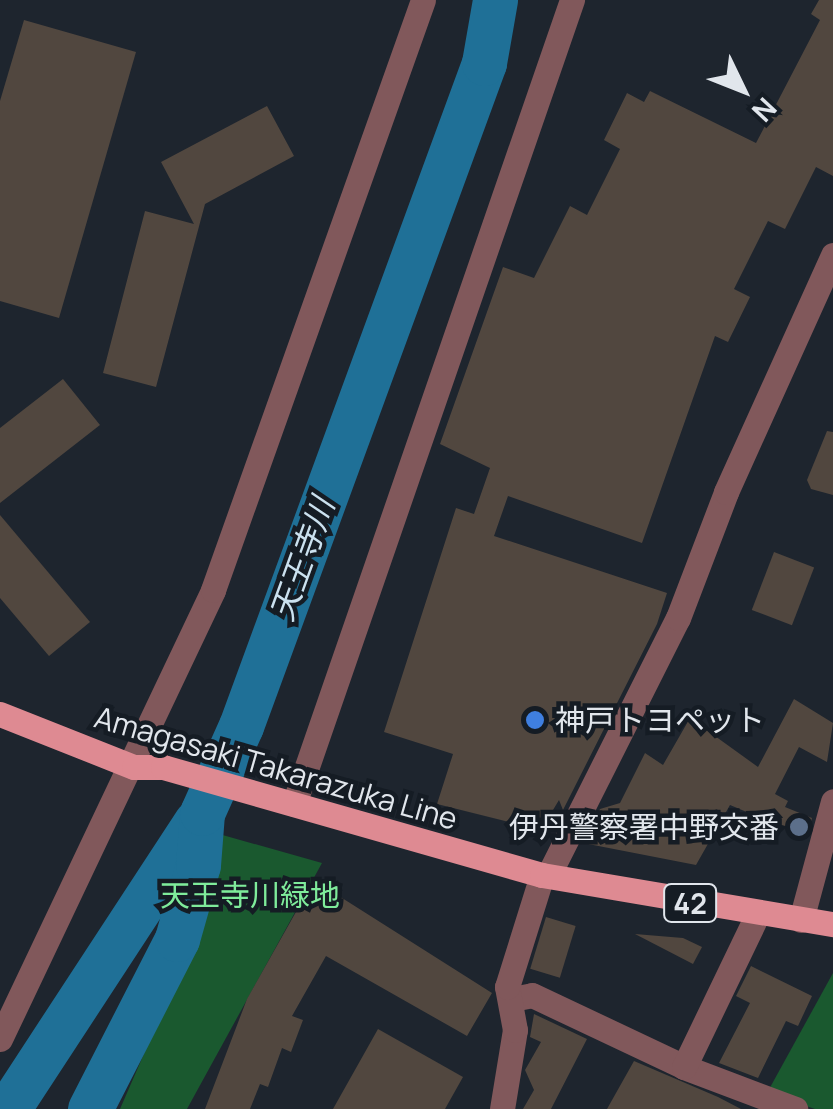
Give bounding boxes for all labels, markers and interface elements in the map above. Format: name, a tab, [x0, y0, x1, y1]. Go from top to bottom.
north arrow	[693, 40, 793, 140]
text: N	[744, 90, 786, 131]
water label: 天王寺川	[262, 492, 342, 626]
street label: Amagasaki Takarazuka Line	[91, 699, 461, 837]
place label: 神戸トヨペット	[555, 702, 765, 738]
marker: 神戸トヨペット	[524, 709, 546, 731]
place label: 伊丹警察署中野交番	[509, 809, 779, 845]
marker: 伊丹警察署中野交番	[788, 816, 810, 838]
park label: 天王寺川緑地	[160, 877, 340, 913]
road number: 42	[662, 880, 718, 926]

